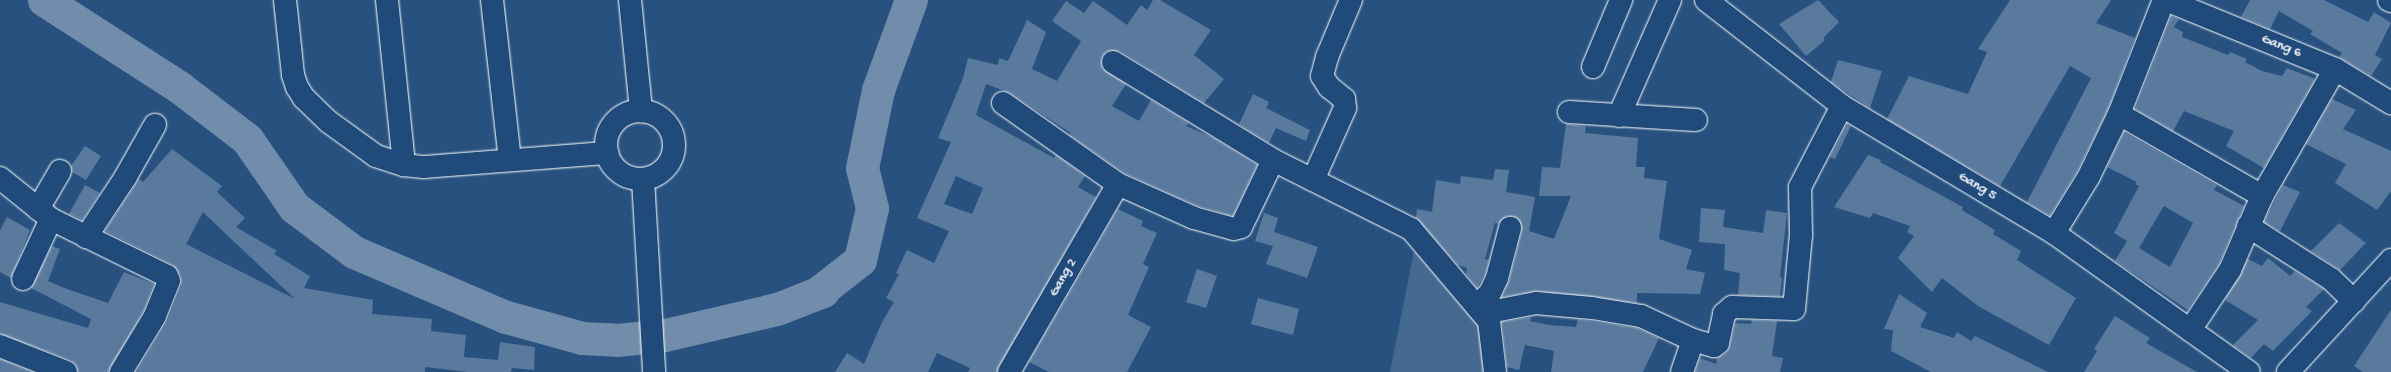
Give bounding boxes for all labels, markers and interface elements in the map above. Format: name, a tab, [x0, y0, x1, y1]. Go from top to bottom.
street label: Gang 6	[2259, 31, 2303, 63]
street label: Gang 5	[1955, 169, 1999, 205]
street label: Gang 2	[1046, 256, 1082, 300]

